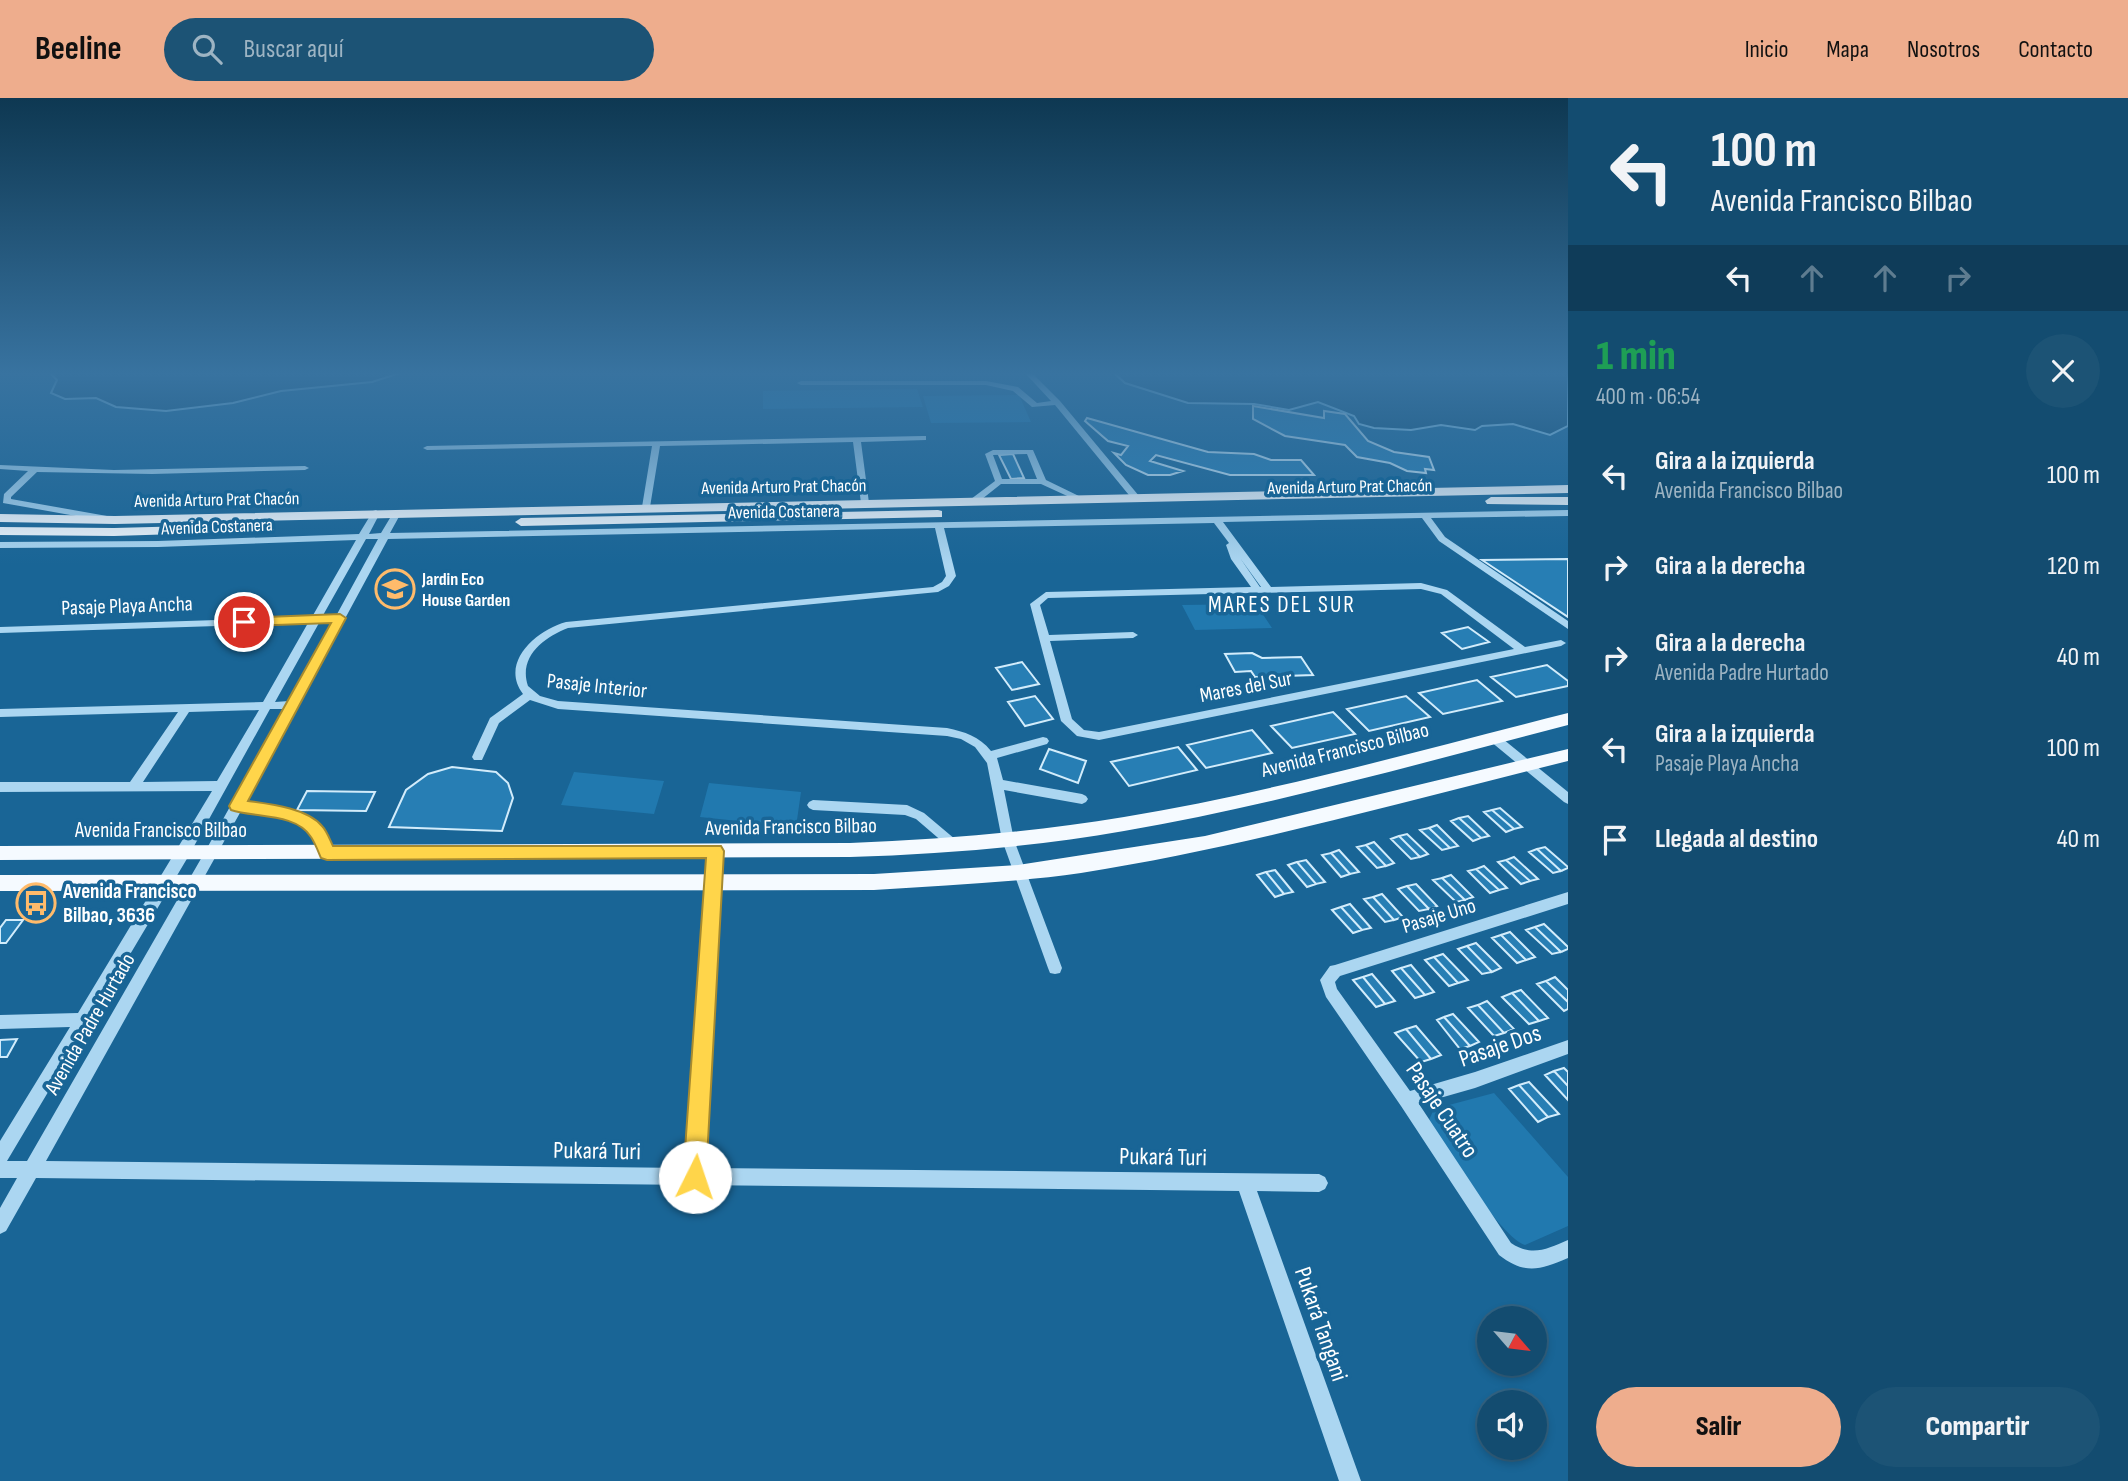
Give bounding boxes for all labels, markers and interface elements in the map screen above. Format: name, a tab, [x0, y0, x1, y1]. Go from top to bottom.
search box	[164, 18, 654, 81]
text: Beeline	[35, 29, 122, 69]
icon: search	[188, 30, 226, 68]
text: Buscar aquí	[244, 34, 344, 65]
text: Inicio	[1745, 35, 1788, 64]
text: Mapa	[1826, 35, 1869, 64]
text: Nosotros	[1907, 35, 1980, 64]
text: Contacto	[2018, 35, 2093, 64]
text: 100 m	[1711, 122, 1817, 181]
icon: left	[1596, 126, 1687, 217]
text: Avenida Francisco Bilbao	[1711, 182, 1973, 221]
icon: left	[1720, 259, 1758, 297]
icon: ahead	[1793, 259, 1831, 297]
icon: ahead	[1866, 259, 1904, 297]
icon: right	[1939, 259, 1977, 297]
text: 1 min	[1596, 331, 1676, 382]
button: close	[2026, 334, 2100, 408]
text: 400 m · 06:54	[1596, 383, 1700, 411]
text: Gira a la izquierda	[1655, 446, 1815, 477]
icon: left	[1596, 457, 1634, 495]
text: 100 m	[2047, 460, 2100, 491]
street label: Avenida Arturo Prat Chacón	[700, 475, 867, 499]
street label: Avenida Arturo Prat Chacón	[1266, 475, 1433, 499]
text: Avenida Francisco Bilbao	[1655, 477, 1843, 505]
street label: Avenida Arturo Prat Chacón	[133, 488, 300, 512]
street label: Avenida Costanera	[727, 501, 840, 523]
street label: Avenida Costanera	[160, 515, 273, 539]
icon: right	[1596, 548, 1634, 586]
text: Gira a la derecha	[1655, 551, 1805, 582]
text: 120 m	[2047, 551, 2100, 582]
school or university icon: Jardin Eco House Garden	[374, 568, 416, 610]
place label: Jardin Eco House Garden	[421, 569, 510, 611]
street label: Pasaje Playa Ancha	[61, 591, 193, 621]
district label: MARES DEL SUR	[1208, 591, 1356, 619]
pin	[214, 592, 274, 652]
icon: arrive	[225, 603, 263, 641]
text: Gira a la derecha	[1655, 628, 1805, 659]
icon: right	[1596, 639, 1634, 677]
text: 40 m	[2057, 642, 2100, 673]
text: Avenida Padre Hurtado	[1655, 659, 1829, 687]
street label: Mares del Sur	[1198, 666, 1294, 708]
street label: Pasaje Interior	[546, 668, 648, 704]
street label: Avenida Francisco Bilbao	[1258, 717, 1431, 783]
text: Gira a la izquierda	[1655, 719, 1815, 750]
icon: left	[1596, 730, 1634, 768]
text: 100 m	[2047, 733, 2100, 764]
text: Pasaje Playa Ancha	[1655, 750, 1799, 778]
street label: Avenida Francisco Bilbao	[704, 813, 877, 841]
street label: Avenida Francisco Bilbao	[74, 818, 247, 843]
icon: arrive	[1596, 821, 1634, 859]
text: Llegada al destino	[1655, 824, 1818, 855]
text: 40 m	[2057, 824, 2100, 855]
place label: Avenida Francisco Bilbao, 3636	[62, 879, 197, 928]
bus stop icon: Avenida Francisco Bilbao, 3636	[15, 882, 57, 924]
street label: Pasaje Uno	[1399, 893, 1479, 939]
street label: Avenida Padre Hurtado	[39, 949, 141, 1100]
street label: Pasaje Dos	[1455, 1018, 1545, 1074]
street label: Pasaje Cuatro	[1399, 1057, 1485, 1163]
street label: Pukará Turi	[553, 1136, 641, 1166]
position arrow	[658, 1140, 732, 1214]
street label: Pukará Turi	[1119, 1142, 1207, 1172]
street label: Pukará Tangani	[1288, 1263, 1354, 1385]
north arrow	[1477, 1306, 1547, 1376]
map controls	[1477, 1306, 1547, 1460]
button: Salir	[1596, 1387, 1841, 1467]
button: Compartir	[1855, 1387, 2100, 1467]
button: sound	[1477, 1390, 1547, 1460]

